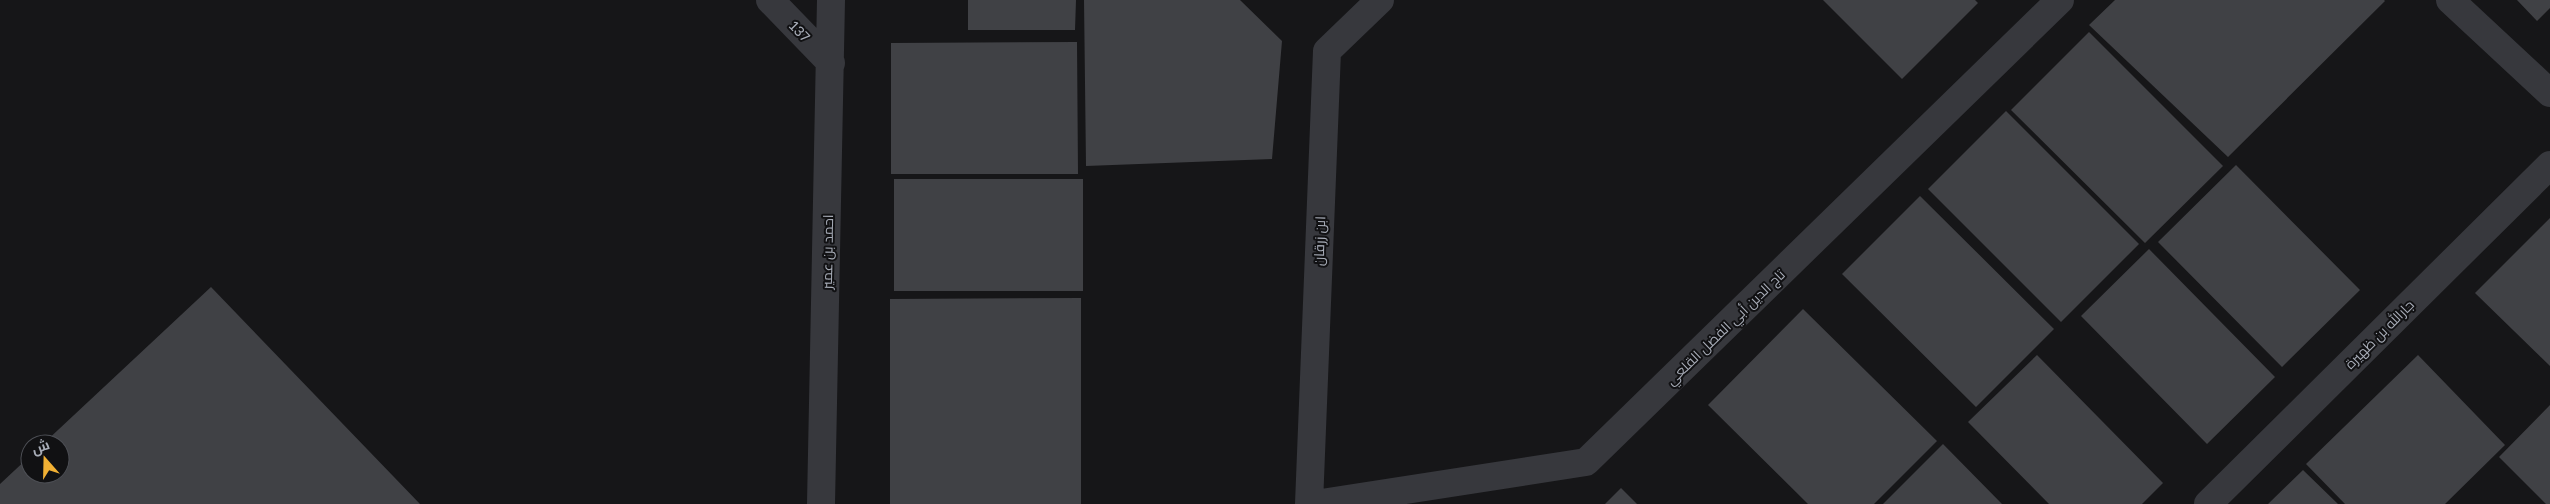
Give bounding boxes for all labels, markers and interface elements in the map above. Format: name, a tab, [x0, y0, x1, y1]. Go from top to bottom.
street label: 137	[786, 17, 814, 45]
street label: احمد بن عمير	[818, 214, 836, 291]
street label: ابن زرقان	[1310, 216, 1328, 266]
street label: تاج الدين أبي الفضل القلعي	[1662, 266, 1791, 391]
street label: جارالله بن ظهيرة	[2341, 296, 2417, 372]
north arrow	[20, 434, 70, 484]
text: ش	[29, 435, 52, 458]

